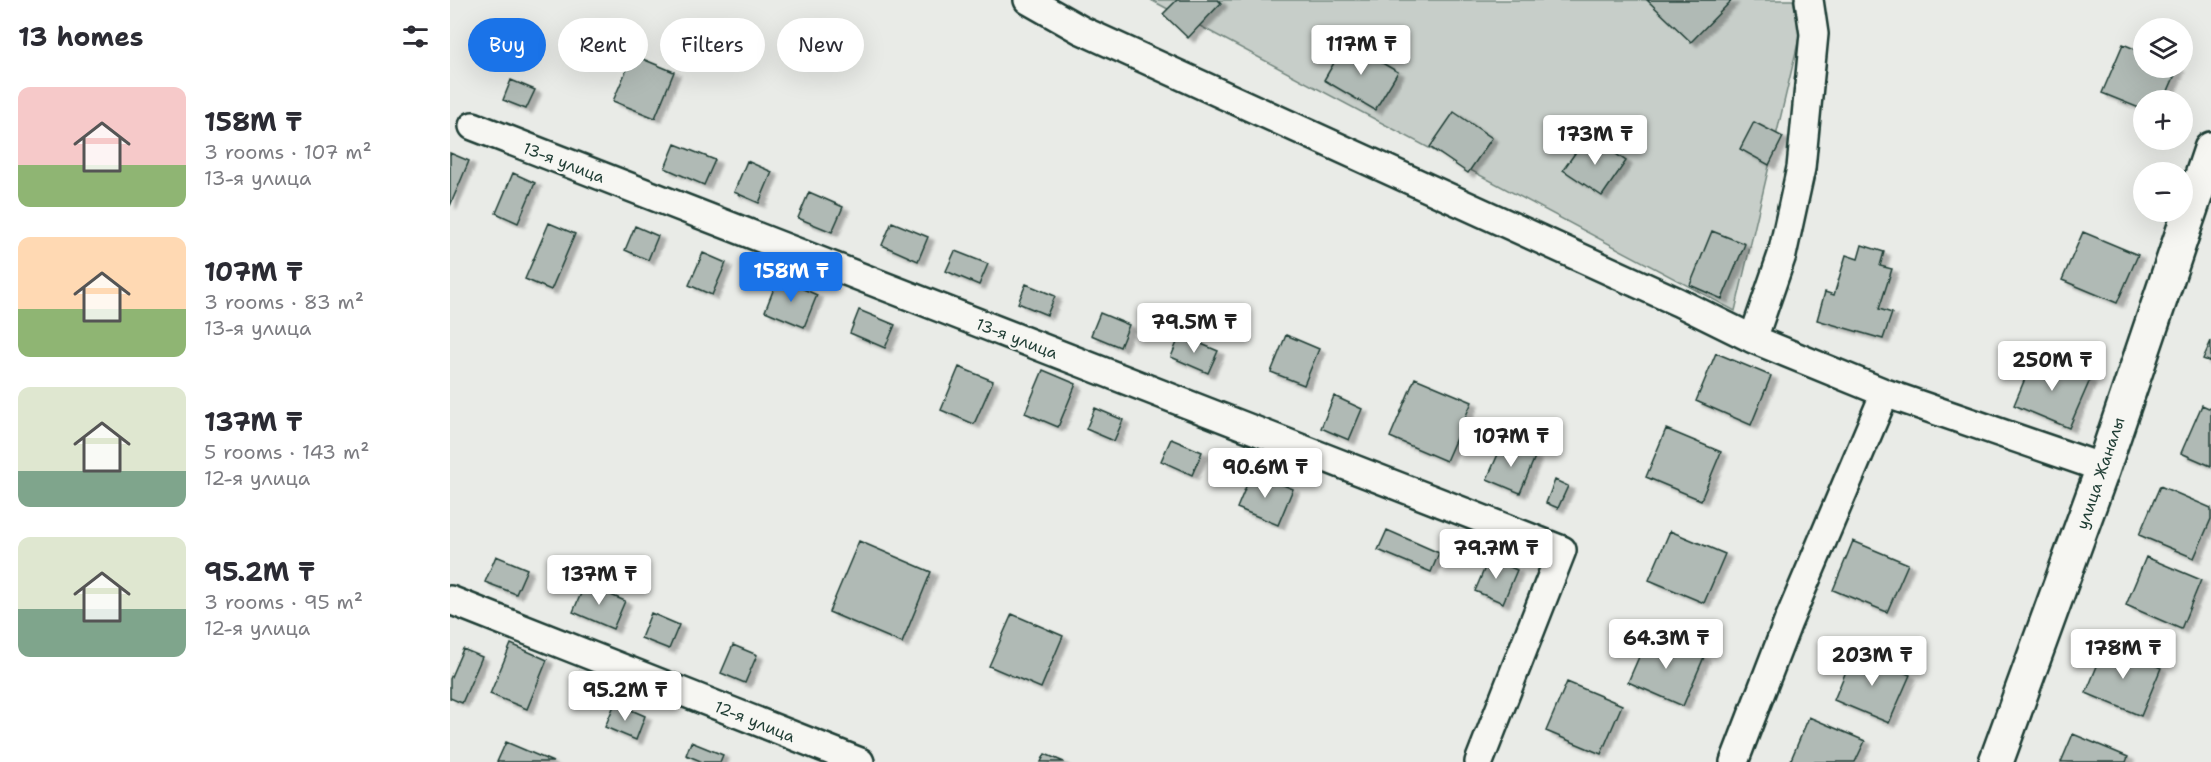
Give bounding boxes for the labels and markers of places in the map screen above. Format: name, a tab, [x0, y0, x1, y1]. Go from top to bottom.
pin: 117M ₸	[1312, 25, 1410, 76]
pin: 173M ₸	[1546, 115, 1644, 166]
pin: 158M ₸	[742, 252, 840, 303]
pin: 79.5M ₸	[1139, 303, 1249, 354]
pin: 250M ₸	[2003, 341, 2101, 392]
pin: 107M ₸	[1462, 417, 1560, 468]
pin: 90.6M ₸	[1210, 448, 1320, 499]
pin: 79.7M ₸	[1441, 529, 1551, 580]
pin: 137M ₸	[550, 555, 648, 606]
pin: 64.3M ₸	[1611, 619, 1721, 670]
pin: 178M ₸	[2074, 629, 2172, 680]
pin: 203M ₸	[1823, 636, 1921, 687]
pin: 95.2M ₸	[570, 671, 680, 722]

